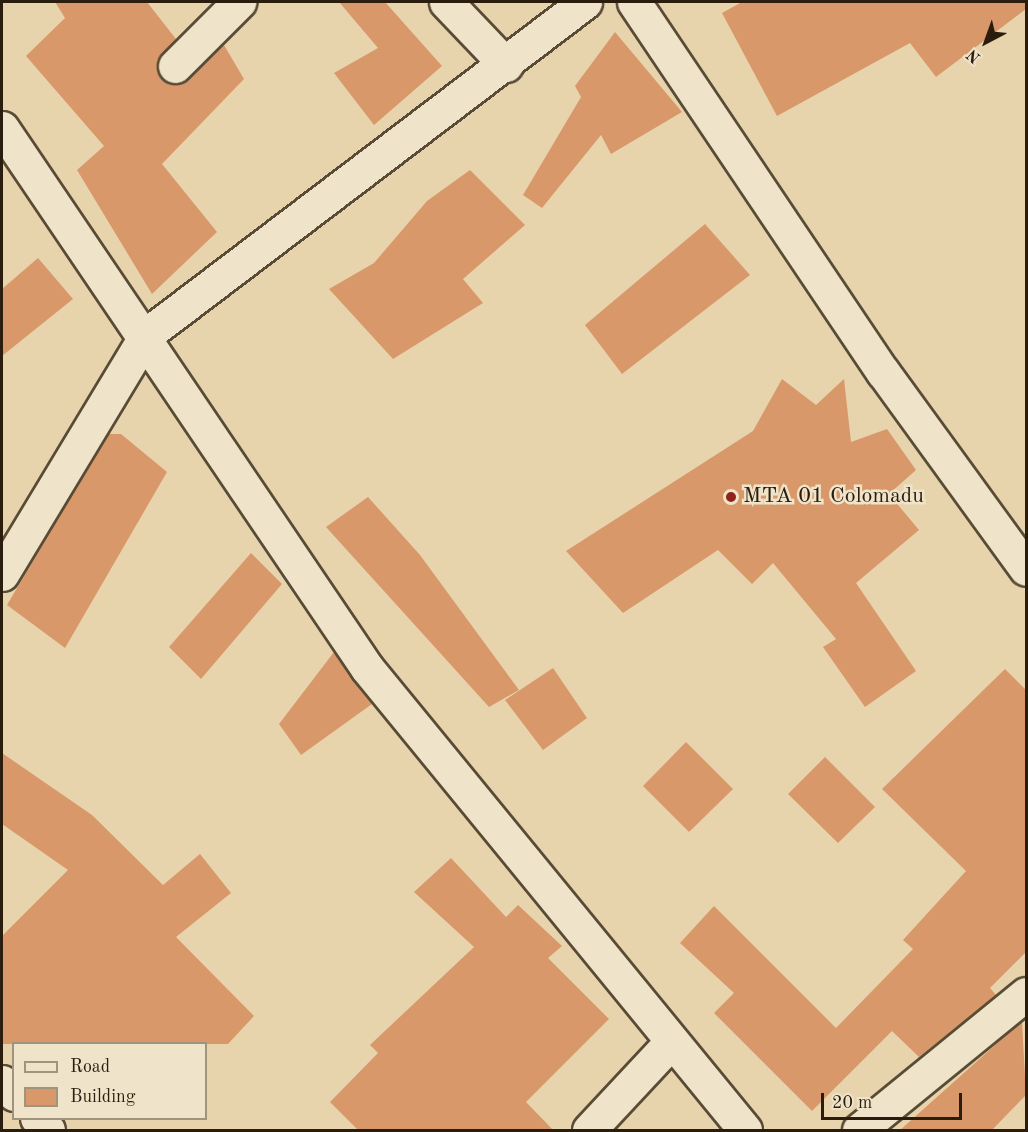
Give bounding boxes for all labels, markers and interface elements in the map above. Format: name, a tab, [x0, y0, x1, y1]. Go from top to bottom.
north arrow	[956, 12, 1016, 72]
text: N	[964, 46, 984, 66]
place label: MTA 01 Colomadu	[743, 484, 924, 510]
marker: MTA 01 Colomadu	[724, 490, 738, 504]
legend	[12, 1042, 207, 1120]
text: Road	[70, 1058, 110, 1076]
scale bar	[824, 1081, 965, 1119]
text: Building	[70, 1088, 135, 1106]
text: 20 m	[832, 1094, 872, 1112]

